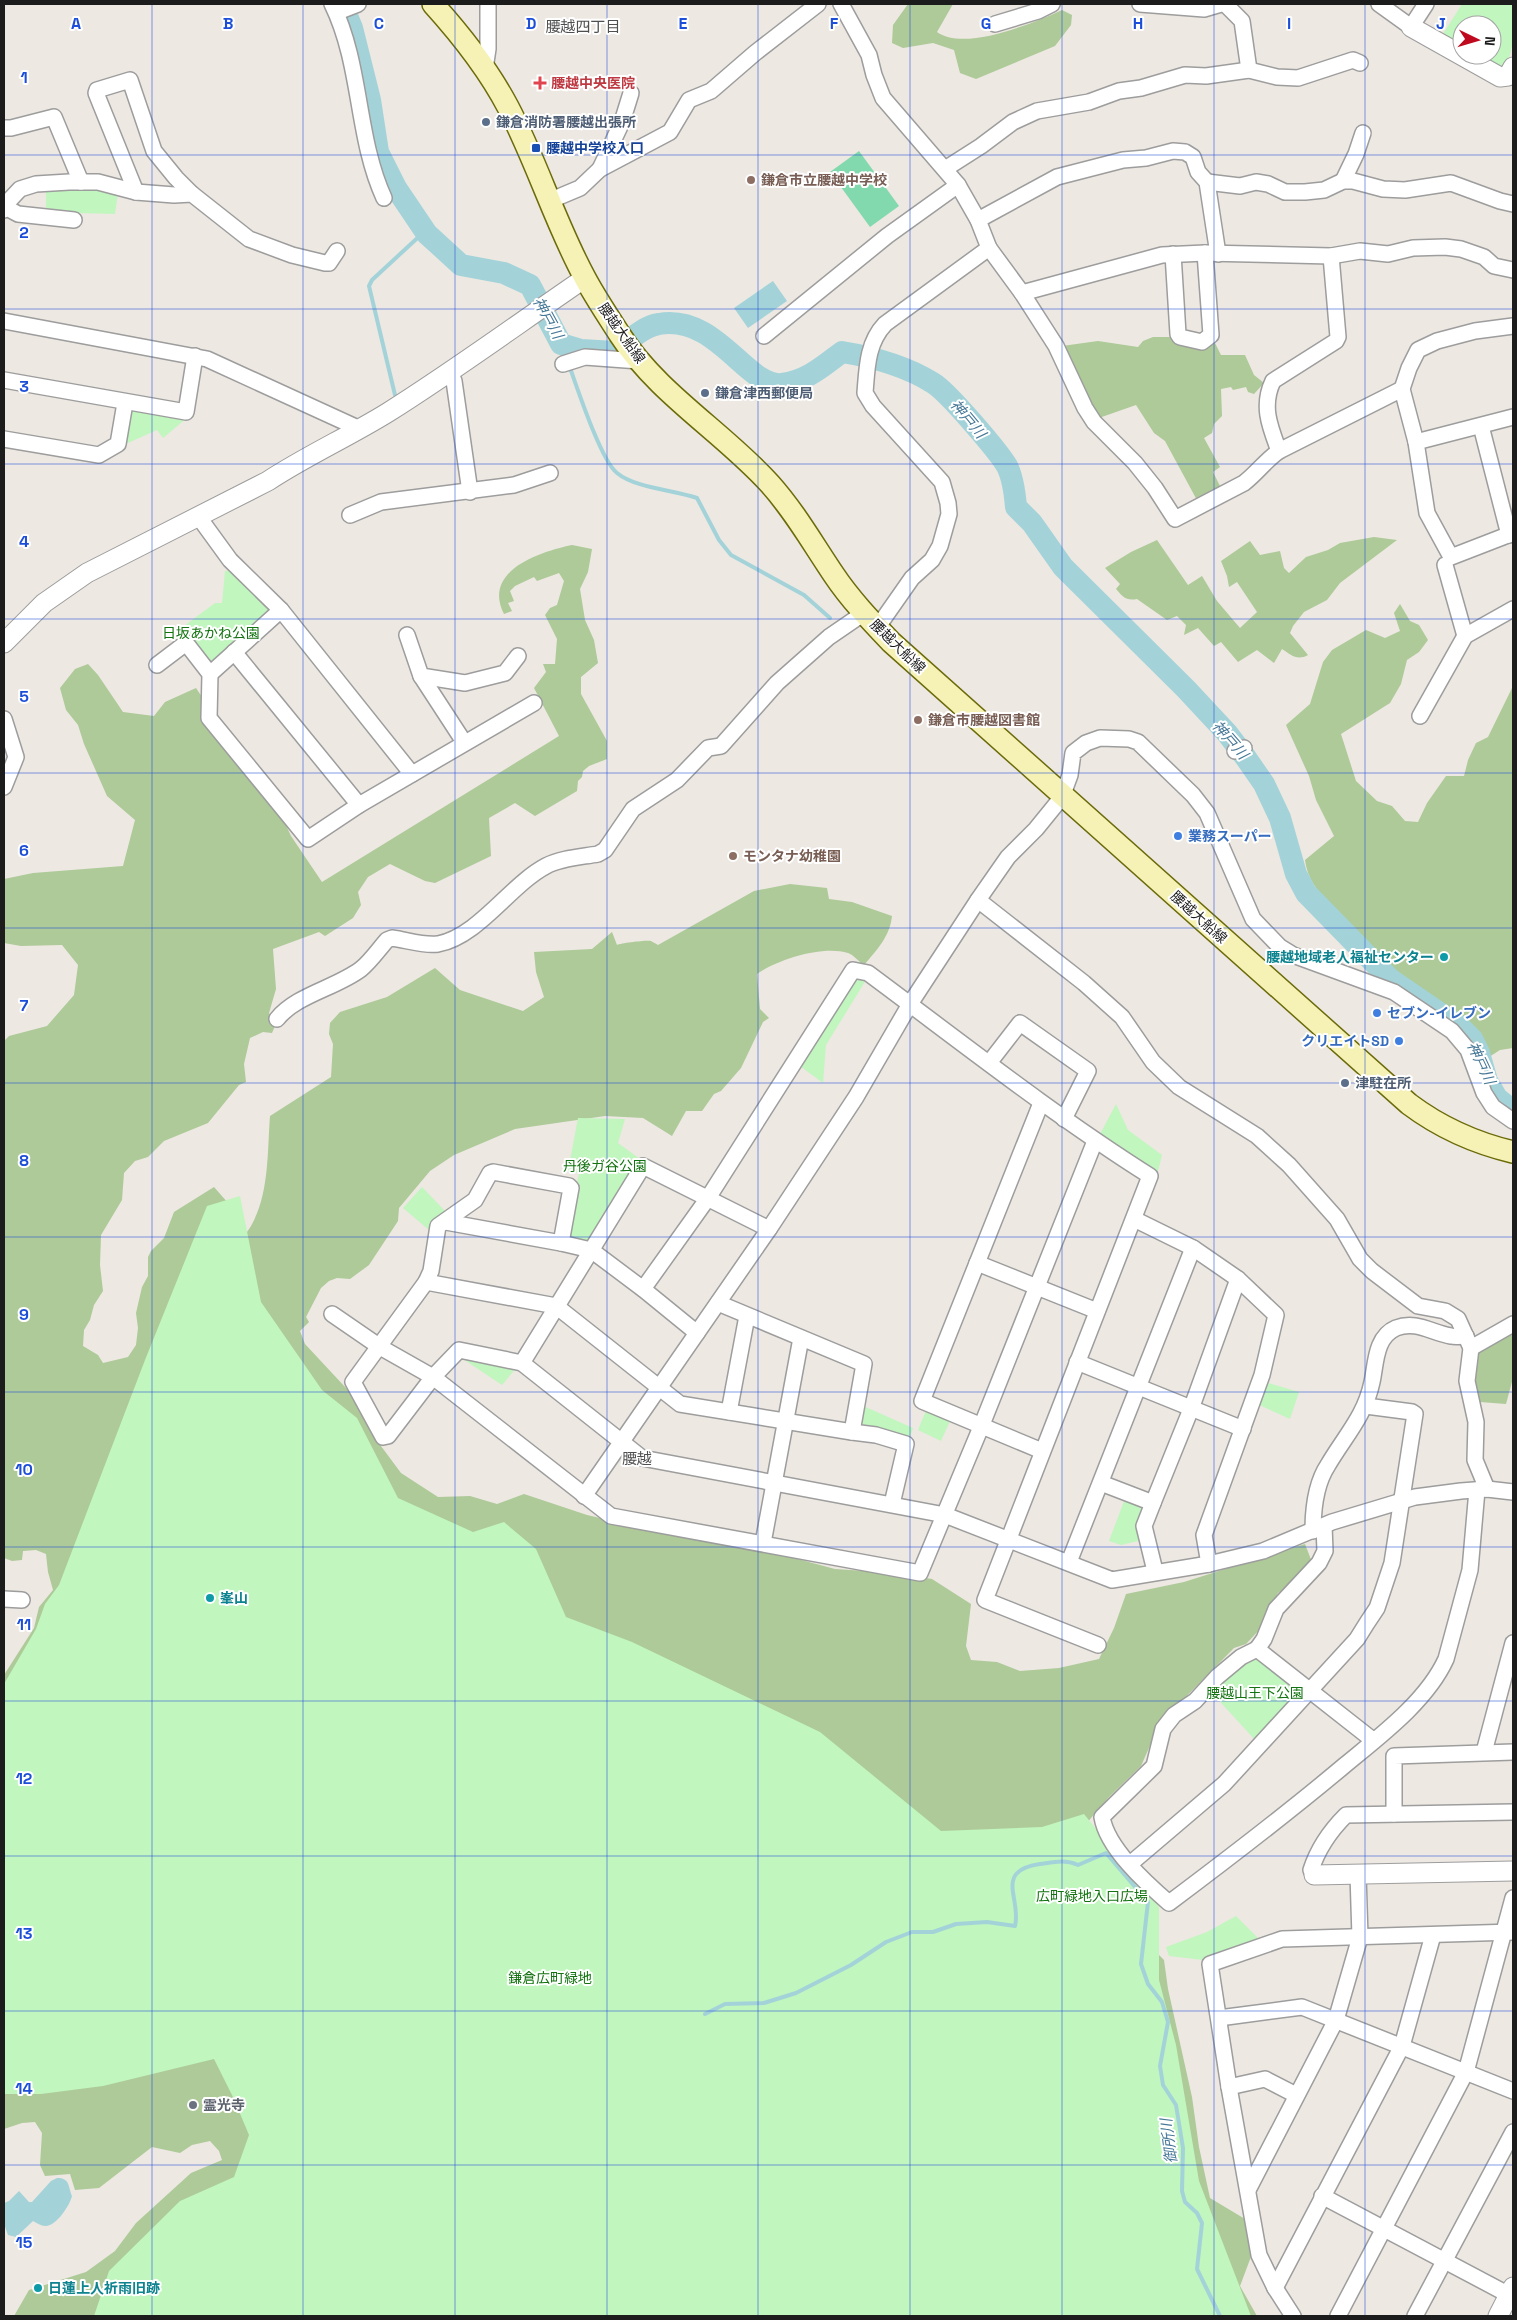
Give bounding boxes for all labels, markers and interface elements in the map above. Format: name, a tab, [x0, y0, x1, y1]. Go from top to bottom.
text: A	[71, 13, 81, 34]
text: B	[223, 13, 233, 34]
text: C	[374, 13, 384, 34]
text: D	[526, 13, 536, 34]
text: E	[679, 13, 688, 34]
text: F	[830, 13, 839, 34]
text: G	[981, 13, 991, 34]
text: H	[1133, 13, 1143, 34]
text: I	[1287, 13, 1291, 34]
text: J	[1436, 13, 1446, 34]
north arrow	[1452, 15, 1502, 65]
district label: 腰越四丁目	[545, 17, 621, 36]
text: N	[1481, 36, 1499, 47]
text: 1	[20, 67, 28, 88]
place label: 腰越中央医院	[551, 74, 635, 92]
marker: 腰越中央医院	[533, 76, 547, 90]
place label: 鎌倉消防署腰越出張所	[496, 113, 636, 131]
marker: 鎌倉消防署腰越出張所	[480, 116, 492, 128]
place label: 腰越中学校入口	[546, 139, 644, 157]
marker: 腰越中学校入口	[530, 142, 542, 154]
place label: 鎌倉市立腰越中学校	[761, 171, 887, 189]
marker: 鎌倉市立腰越中学校	[745, 174, 757, 186]
text: 2	[19, 222, 29, 243]
water label: 神戸川	[529, 293, 569, 344]
street label: 腰越大船線	[595, 299, 649, 367]
text: 3	[19, 376, 29, 397]
place label: 鎌倉津西郵便局	[715, 384, 813, 402]
marker: 鎌倉津西郵便局	[699, 387, 711, 399]
water label: 神戸川	[947, 395, 991, 444]
text: 4	[19, 531, 29, 552]
street label: 腰越大船線	[867, 615, 929, 677]
park label: 日坂あかね公園	[162, 624, 260, 642]
text: 5	[19, 686, 29, 707]
place label: 鎌倉市腰越図書館	[928, 711, 1040, 729]
marker: 鎌倉市腰越図書館	[912, 714, 924, 726]
water label: 神戸川	[1208, 716, 1254, 764]
place label: 業務スーパー	[1188, 827, 1272, 845]
marker: 業務スーパー	[1172, 830, 1184, 842]
text: 6	[19, 840, 29, 861]
place label: モンタナ幼稚園	[743, 847, 841, 865]
marker: モンタナ幼稚園	[727, 850, 739, 862]
street label: 腰越大船線	[1167, 887, 1231, 947]
place label: 腰越地域老人福祉センター	[1266, 948, 1434, 966]
marker: 腰越地域老人福祉センター	[1438, 951, 1450, 963]
text: 7	[20, 995, 29, 1016]
place label: セブン-イレブン	[1387, 1004, 1491, 1022]
marker: セブン-イレブン	[1371, 1007, 1383, 1019]
place label: クリエイトSD	[1301, 1032, 1389, 1050]
marker: クリエイトSD	[1393, 1035, 1405, 1047]
water label: 神戸川	[1463, 1038, 1500, 1089]
place label: 津駐在所	[1355, 1074, 1411, 1092]
marker: 津駐在所	[1339, 1077, 1351, 1089]
text: 8	[19, 1150, 29, 1171]
park label: 丹後ガ谷公園	[563, 1157, 647, 1175]
text: 9	[19, 1304, 29, 1325]
district label: 腰越	[622, 1449, 652, 1468]
text: 10	[15, 1459, 33, 1480]
place label: 峯山	[220, 1589, 248, 1607]
marker: 峯山	[204, 1592, 216, 1604]
text: 11	[17, 1614, 31, 1635]
park label: 腰越山王下公園	[1206, 1684, 1304, 1702]
text: 12	[16, 1768, 32, 1789]
park label: 広町緑地入口広場	[1036, 1887, 1148, 1905]
text: 13	[16, 1923, 33, 1944]
park label: 鎌倉広町緑地	[508, 1969, 592, 1987]
text: 14	[15, 2078, 33, 2099]
place label: 霊光寺	[203, 2096, 245, 2114]
marker: 霊光寺	[187, 2099, 199, 2111]
water label: 御所川	[1156, 2116, 1181, 2165]
text: 15	[16, 2232, 33, 2253]
place label: 日蓮上人祈雨旧跡	[48, 2279, 160, 2297]
marker: 日蓮上人祈雨旧跡	[32, 2282, 44, 2294]

